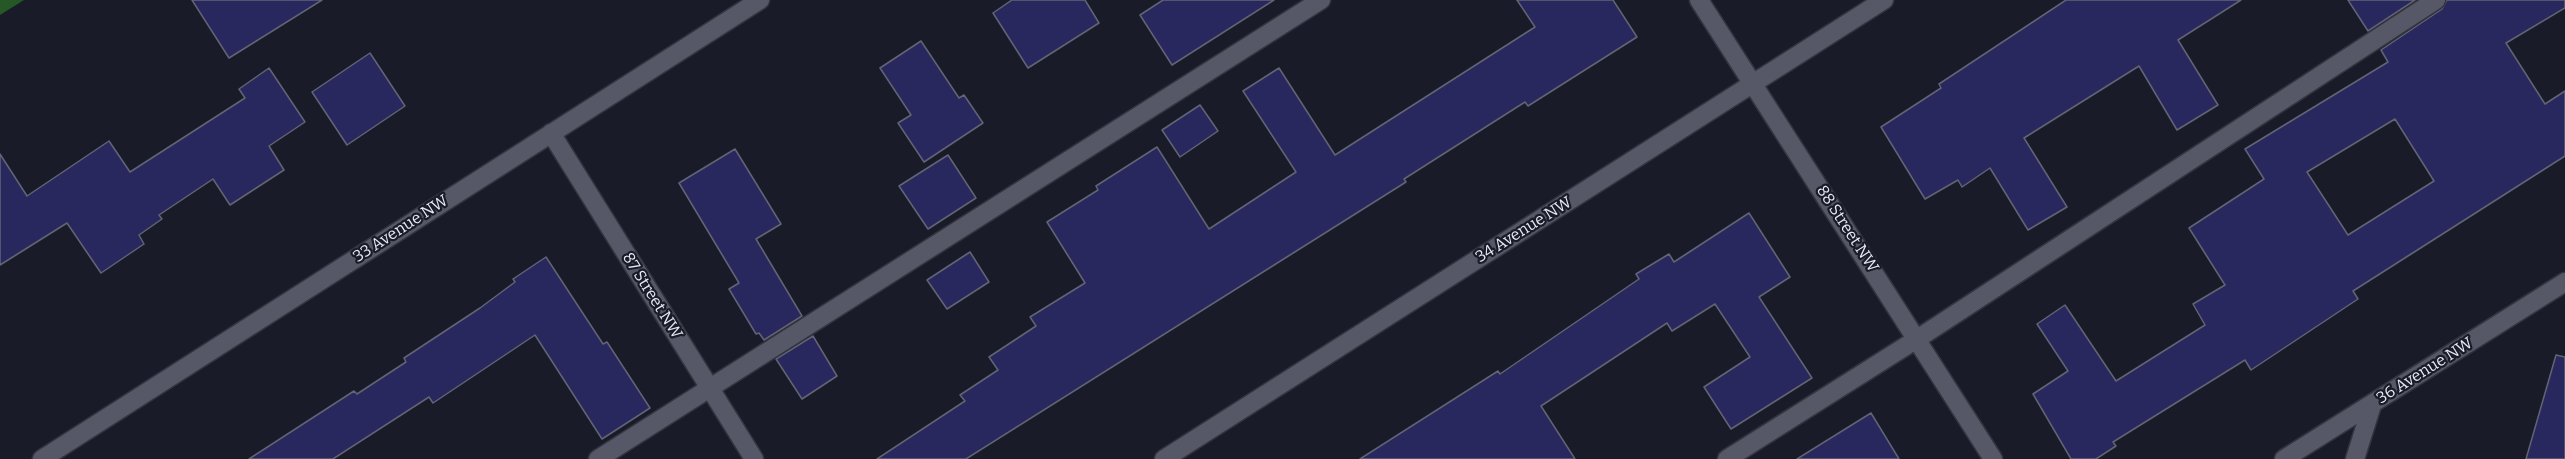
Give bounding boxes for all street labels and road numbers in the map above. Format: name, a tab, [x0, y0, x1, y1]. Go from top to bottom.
street label: 88 Street NW	[1812, 182, 1882, 276]
street label: 33 Avenue NW	[350, 191, 452, 267]
street label: 34 Avenue NW	[1472, 193, 1576, 267]
street label: 87 Street NW	[618, 249, 686, 343]
street label: 36 Avenue NW	[2373, 334, 2477, 408]

